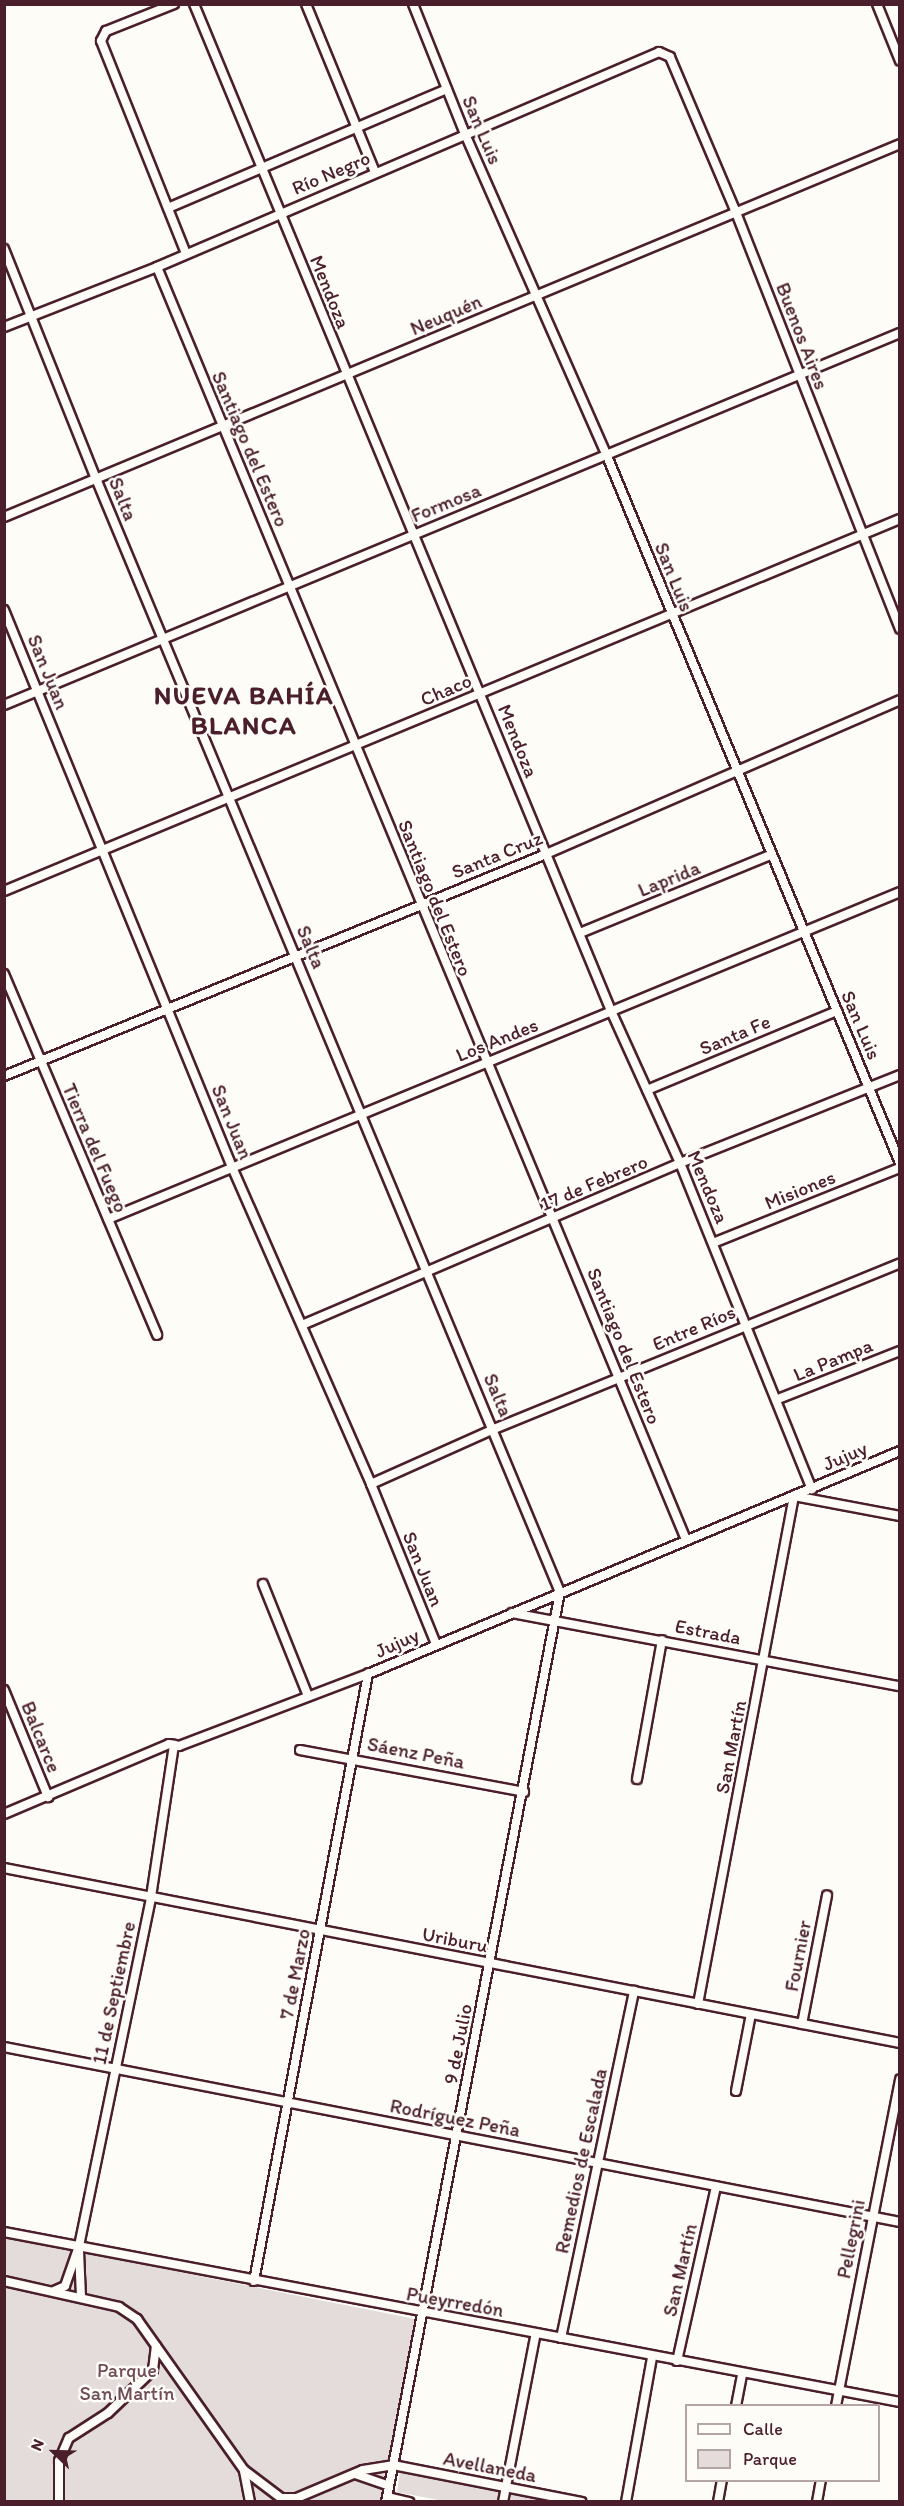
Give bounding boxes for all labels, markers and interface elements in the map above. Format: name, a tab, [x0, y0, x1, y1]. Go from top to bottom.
street label: San Luis	[457, 92, 507, 168]
street label: Río Negro	[288, 146, 374, 200]
street label: Mendoza	[304, 252, 356, 332]
street label: Buenos Aires	[771, 279, 833, 393]
street label: Neuquén	[407, 289, 485, 341]
street label: Santiago del Estero	[206, 368, 294, 530]
street label: Salta	[104, 474, 142, 524]
street label: Formosa	[407, 478, 485, 528]
street label: San Luis	[649, 539, 699, 615]
street label: San Juan	[22, 631, 74, 713]
street label: Chaco	[417, 669, 475, 711]
district label: NUEVA BAHÍA BLANCA	[153, 680, 335, 742]
street label: Mendoza	[492, 701, 544, 781]
street label: Santiago del Estero	[393, 816, 477, 980]
street label: Santa Cruz	[448, 826, 546, 884]
street label: Laprida	[634, 856, 704, 902]
street label: Salta	[291, 922, 331, 972]
street label: San Luis	[836, 987, 886, 1063]
street label: Santa Fe	[696, 1010, 774, 1060]
street label: Los Andes	[452, 1013, 542, 1067]
street label: Tierra del Fuego	[57, 1080, 133, 1216]
street label: San Juan	[206, 1081, 258, 1163]
street label: Mendoza	[682, 1147, 734, 1227]
street label: 17 de Febrero	[537, 1150, 651, 1216]
street label: Misiones	[761, 1165, 839, 1215]
street label: Santiago del Estero	[582, 1264, 666, 1428]
street label: Entre Ríos	[649, 1300, 739, 1356]
street label: La Pampa	[790, 1333, 876, 1387]
street label: Salta	[478, 1370, 518, 1420]
street label: Jujuy	[819, 1436, 871, 1476]
street label: San Juan	[397, 1528, 449, 1610]
street label: Estrada	[673, 1614, 743, 1650]
street label: Jujuy	[371, 1623, 423, 1663]
street label: Balcarce	[16, 1698, 66, 1776]
street label: San Martín	[710, 1698, 752, 1796]
street label: Sáenz Peña	[366, 1732, 466, 1774]
street label: Fournier	[779, 1918, 817, 1994]
street label: 11 de Septiembre	[87, 1919, 141, 2067]
street label: Uriburu	[420, 1922, 490, 1958]
street label: 7 de Marzo	[274, 1926, 316, 2022]
street label: 9 de Julio	[438, 2002, 478, 2086]
street label: Remedios de Escalada	[550, 2066, 612, 2256]
street label: Rodríguez Peña	[388, 2094, 522, 2142]
street label: Pellegrini	[832, 2197, 870, 2281]
street label: San Martín	[658, 2221, 702, 2319]
street label: Pueyrredón	[404, 2282, 506, 2322]
park label: Parque San Martín	[79, 2359, 175, 2406]
legend	[685, 2404, 880, 2482]
text: Calle	[743, 2418, 783, 2440]
north arrow	[24, 2422, 84, 2482]
text: N	[26, 2436, 48, 2453]
street label: Avellaneda	[441, 2446, 539, 2488]
text: Parque	[743, 2448, 797, 2470]

